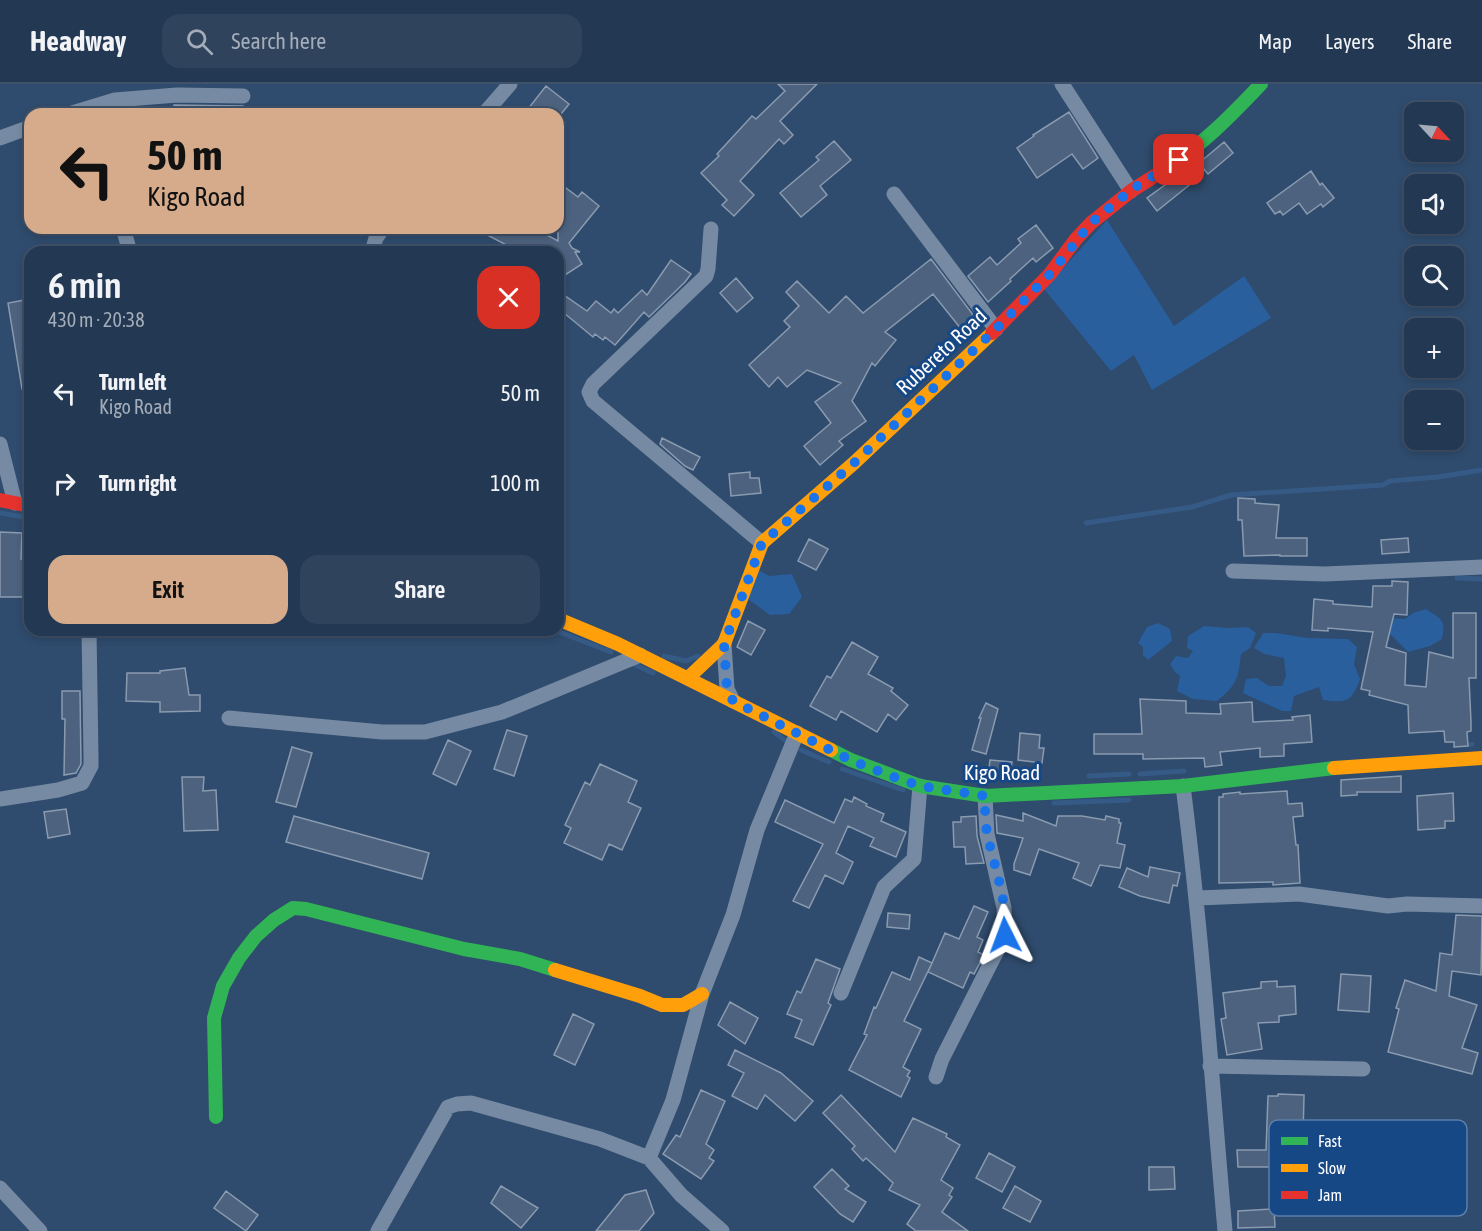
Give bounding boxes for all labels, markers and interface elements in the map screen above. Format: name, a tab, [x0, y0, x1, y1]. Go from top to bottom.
search box	[162, 14, 582, 68]
text: Headway	[30, 25, 126, 57]
icon: search	[183, 25, 216, 58]
text: Search here	[231, 28, 326, 54]
text: Map	[1258, 29, 1292, 53]
text: Layers	[1325, 29, 1375, 53]
text: Share	[1408, 29, 1452, 53]
north arrow	[1404, 102, 1464, 162]
map controls	[1404, 102, 1464, 450]
text: 50 m	[147, 131, 222, 179]
icon: left	[48, 132, 126, 210]
pin	[1153, 134, 1204, 185]
icon: arrive	[1162, 143, 1195, 176]
button: sound	[1404, 174, 1464, 234]
text: Kigo Road	[147, 181, 245, 212]
button: search	[1404, 246, 1464, 306]
text: 6 min	[48, 264, 122, 306]
button: close	[477, 266, 540, 329]
street label: Rubereto Road	[891, 303, 991, 399]
text: 430 m · 20:38	[48, 308, 145, 331]
button: +	[1404, 318, 1464, 378]
text: Turn left	[99, 369, 166, 395]
icon: left	[48, 377, 81, 410]
text: 50 m	[500, 380, 540, 406]
button: −	[1404, 390, 1464, 450]
text: Kigo Road	[99, 395, 172, 418]
icon: right	[48, 467, 81, 500]
text: Turn right	[99, 470, 176, 496]
text: 100 m	[490, 470, 540, 496]
button: Exit	[48, 555, 288, 624]
button: Share	[300, 555, 540, 624]
street label: Kigo Road	[964, 760, 1040, 784]
position arrow	[973, 903, 1037, 967]
legend	[1269, 1120, 1467, 1216]
text: Fast	[1318, 1132, 1342, 1150]
text: Slow	[1318, 1159, 1346, 1177]
text: Jam	[1318, 1186, 1342, 1204]

